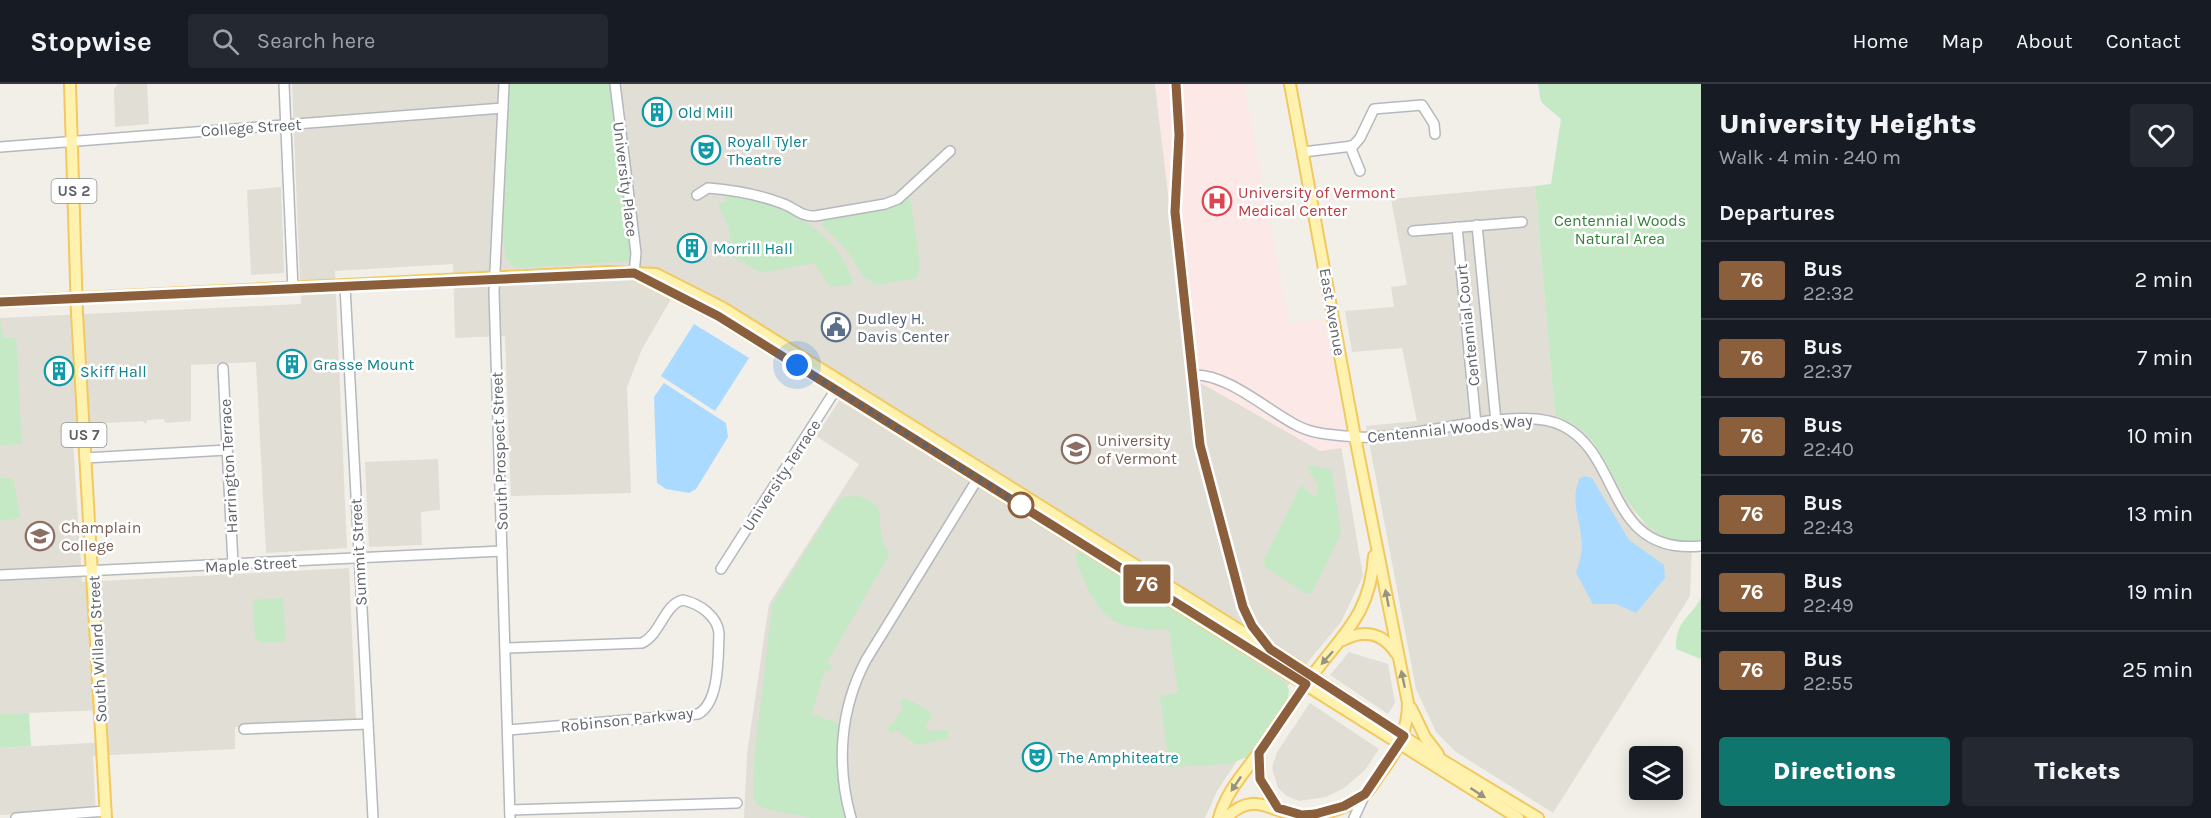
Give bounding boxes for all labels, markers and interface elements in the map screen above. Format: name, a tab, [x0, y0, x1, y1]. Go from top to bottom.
search box	[188, 14, 608, 68]
text: Stopwise	[30, 25, 152, 58]
icon: search	[209, 25, 242, 58]
text: Search here	[257, 28, 375, 54]
text: Home	[1853, 29, 1909, 53]
text: Map	[1942, 29, 1983, 53]
text: About	[2016, 29, 2073, 53]
text: Contact	[2106, 29, 2181, 53]
building icon: Old Mill	[641, 96, 673, 128]
place label: Old Mill	[678, 103, 733, 122]
button: heart	[2130, 104, 2193, 167]
text: University Heights	[1719, 107, 1977, 140]
street label: College Street	[200, 115, 302, 140]
street label: University Place	[609, 120, 642, 238]
place label: Royall Tyler Theatre	[727, 132, 807, 169]
theatre icon: Royall Tyler Theatre	[690, 134, 722, 166]
text: Walk · 4 min · 240 m	[1719, 146, 1901, 169]
road number: US 2	[52, 179, 97, 203]
place label: University of Vermont Medical Center	[1238, 183, 1395, 220]
hospital icon: University of Vermont Medical Center	[1201, 185, 1233, 217]
text: Departures	[1719, 200, 1835, 226]
park label: Centennial Woods Natural Area	[1554, 211, 1686, 248]
building icon: Morrill Hall	[676, 232, 708, 264]
place label: Morrill Hall	[713, 239, 793, 258]
text: Bus	[1803, 256, 1843, 282]
street label: Centennial Court	[1452, 263, 1483, 387]
street label: East Avenue	[1315, 267, 1350, 357]
text: 2 min	[2135, 267, 2193, 293]
text: 76	[1740, 268, 1764, 292]
text: 22:32	[1803, 282, 1854, 305]
place label: Dudley H. Davis Center	[857, 309, 949, 346]
public building icon: Dudley H. Davis Center	[820, 311, 852, 343]
text: Bus	[1803, 334, 1843, 360]
text: 7 min	[2137, 345, 2193, 371]
text: 76	[1740, 346, 1764, 370]
building icon: Grasse Mount	[276, 348, 308, 380]
your location	[782, 350, 812, 380]
building icon: Skiff Hall	[43, 355, 75, 387]
place label: Grasse Mount	[313, 355, 414, 374]
text: 22:37	[1803, 360, 1852, 383]
place label: Skiff Hall	[80, 362, 147, 381]
street label: South Prospect Street	[487, 371, 512, 531]
street label: Harrington Terrace	[215, 398, 242, 534]
street label: Centennial Woods Way	[1366, 410, 1534, 447]
text: Bus	[1803, 412, 1843, 438]
street label: University Terrace	[738, 416, 825, 535]
road number: US 7	[62, 423, 106, 447]
text: 10 min	[2127, 423, 2193, 449]
text: 76	[1740, 424, 1764, 448]
place label: University of Vermont	[1097, 431, 1177, 468]
school or university icon: University of Vermont	[1060, 433, 1092, 465]
text: 22:40	[1803, 438, 1854, 461]
text: Bus	[1803, 490, 1843, 516]
unlabelled marker	[1008, 492, 1034, 518]
street label: Summit Street	[346, 498, 371, 606]
text: 13 min	[2127, 501, 2193, 527]
text: 76	[1740, 502, 1764, 526]
text: 22:43	[1803, 516, 1854, 539]
place label: Champlain College	[61, 518, 141, 555]
school or university icon: Champlain College	[24, 520, 56, 552]
street label: Maple Street	[205, 553, 298, 576]
line badge: 76	[1120, 564, 1174, 604]
text: Bus	[1803, 568, 1843, 594]
text: 76	[1135, 572, 1159, 596]
street label: South Willard Street	[84, 575, 111, 723]
text: 19 min	[2127, 579, 2193, 605]
text: 76	[1740, 580, 1764, 604]
one-way arrow	[1381, 589, 1391, 607]
text: 22:49	[1803, 594, 1854, 617]
text: Bus	[1803, 646, 1843, 672]
one-way arrow	[1321, 650, 1334, 665]
text: 25 min	[2122, 657, 2193, 683]
text: 76	[1740, 658, 1764, 682]
one-way arrow	[1398, 670, 1407, 689]
text: 22:55	[1803, 672, 1853, 695]
street label: Robinson Parkway	[560, 703, 695, 736]
button: Directions	[1719, 737, 1950, 806]
button: Tickets	[1962, 737, 2193, 806]
theatre icon: The Amphiteatre	[1021, 741, 1053, 773]
map controls	[1629, 746, 1683, 800]
button: layers	[1629, 746, 1683, 800]
place label: The Amphiteatre	[1058, 748, 1179, 767]
one-way arrow	[1230, 775, 1242, 791]
one-way arrow	[1470, 787, 1486, 799]

